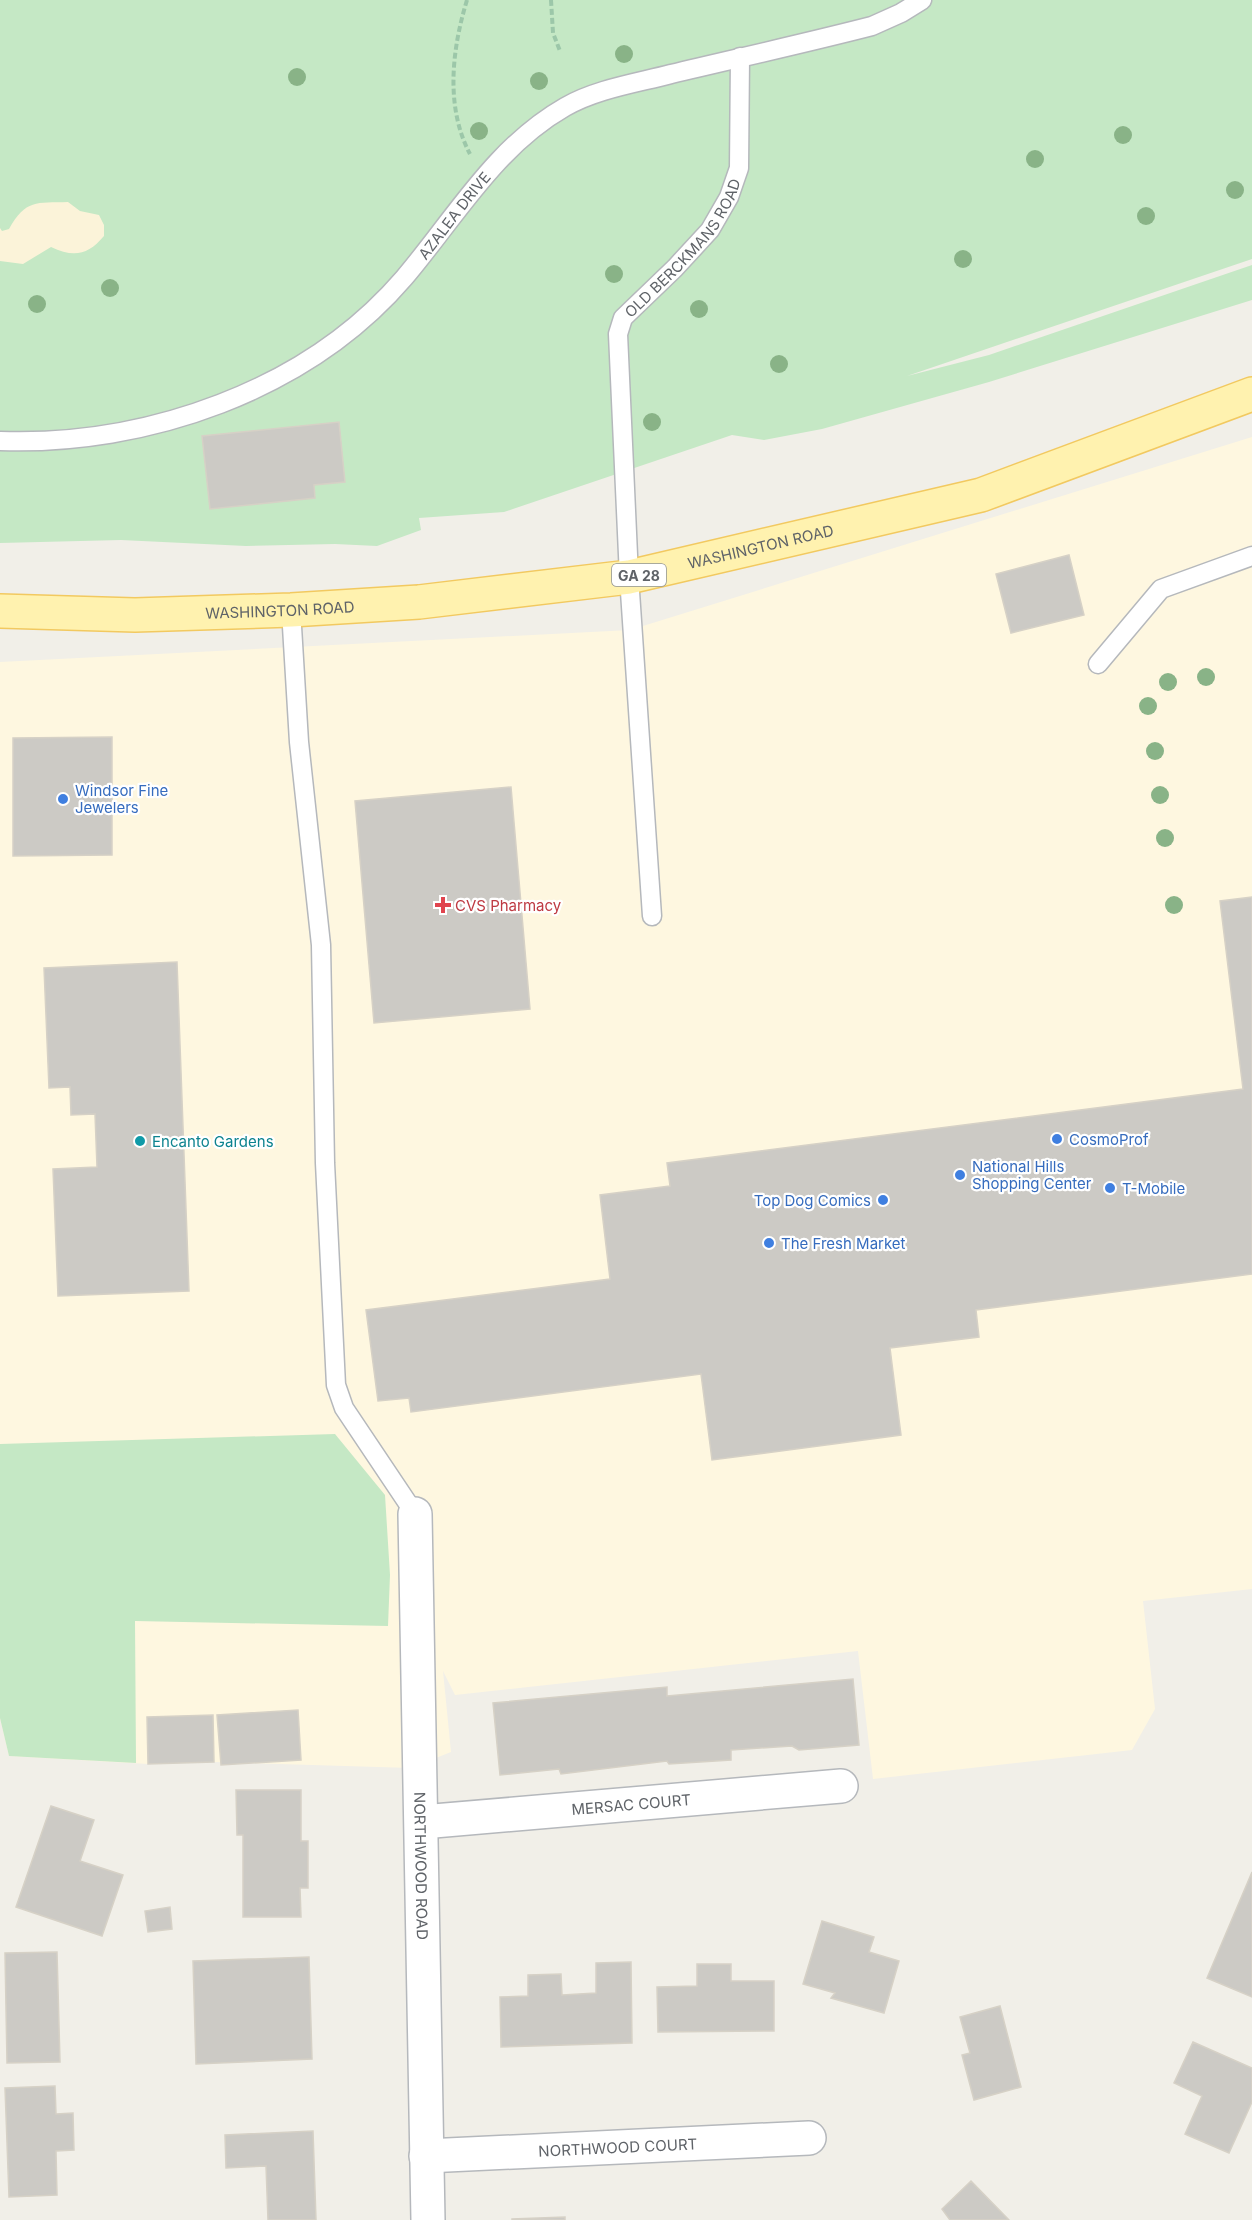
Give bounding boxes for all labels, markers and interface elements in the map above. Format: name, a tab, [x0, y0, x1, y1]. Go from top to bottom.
street label: AZALEA DRIVE	[414, 167, 494, 263]
street label: OLD BERCKMANS ROAD	[620, 176, 744, 321]
street label: WASHINGTON ROAD	[686, 520, 835, 573]
road number: GA 28	[612, 564, 666, 586]
street label: WASHINGTON ROAD	[205, 597, 355, 622]
place label: Windsor Fine Jewelers	[75, 781, 168, 817]
marker: Windsor Fine Jewelers	[56, 792, 70, 806]
place label: CVS Pharmacy	[455, 896, 562, 915]
marker: CVS Pharmacy	[436, 898, 450, 912]
place label: CosmoProf	[1069, 1130, 1149, 1149]
place label: Encanto Gardens	[152, 1132, 274, 1151]
marker: CosmoProf	[1050, 1132, 1064, 1146]
marker: Encanto Gardens	[133, 1134, 147, 1148]
place label: National Hills Shopping Center	[972, 1157, 1092, 1193]
marker: National Hills Shopping Center	[953, 1168, 967, 1182]
place label: T-Mobile	[1122, 1179, 1185, 1198]
marker: T-Mobile	[1103, 1181, 1117, 1195]
place label: Top Dog Comics	[754, 1191, 871, 1210]
marker: Top Dog Comics	[876, 1193, 890, 1207]
place label: The Fresh Market	[781, 1234, 906, 1253]
marker: The Fresh Market	[762, 1236, 776, 1250]
street label: MERSAC COURT	[571, 1789, 692, 1819]
street label: NORTHWOOD ROAD	[411, 1792, 432, 1940]
street label: NORTHWOOD COURT	[538, 2134, 698, 2160]

